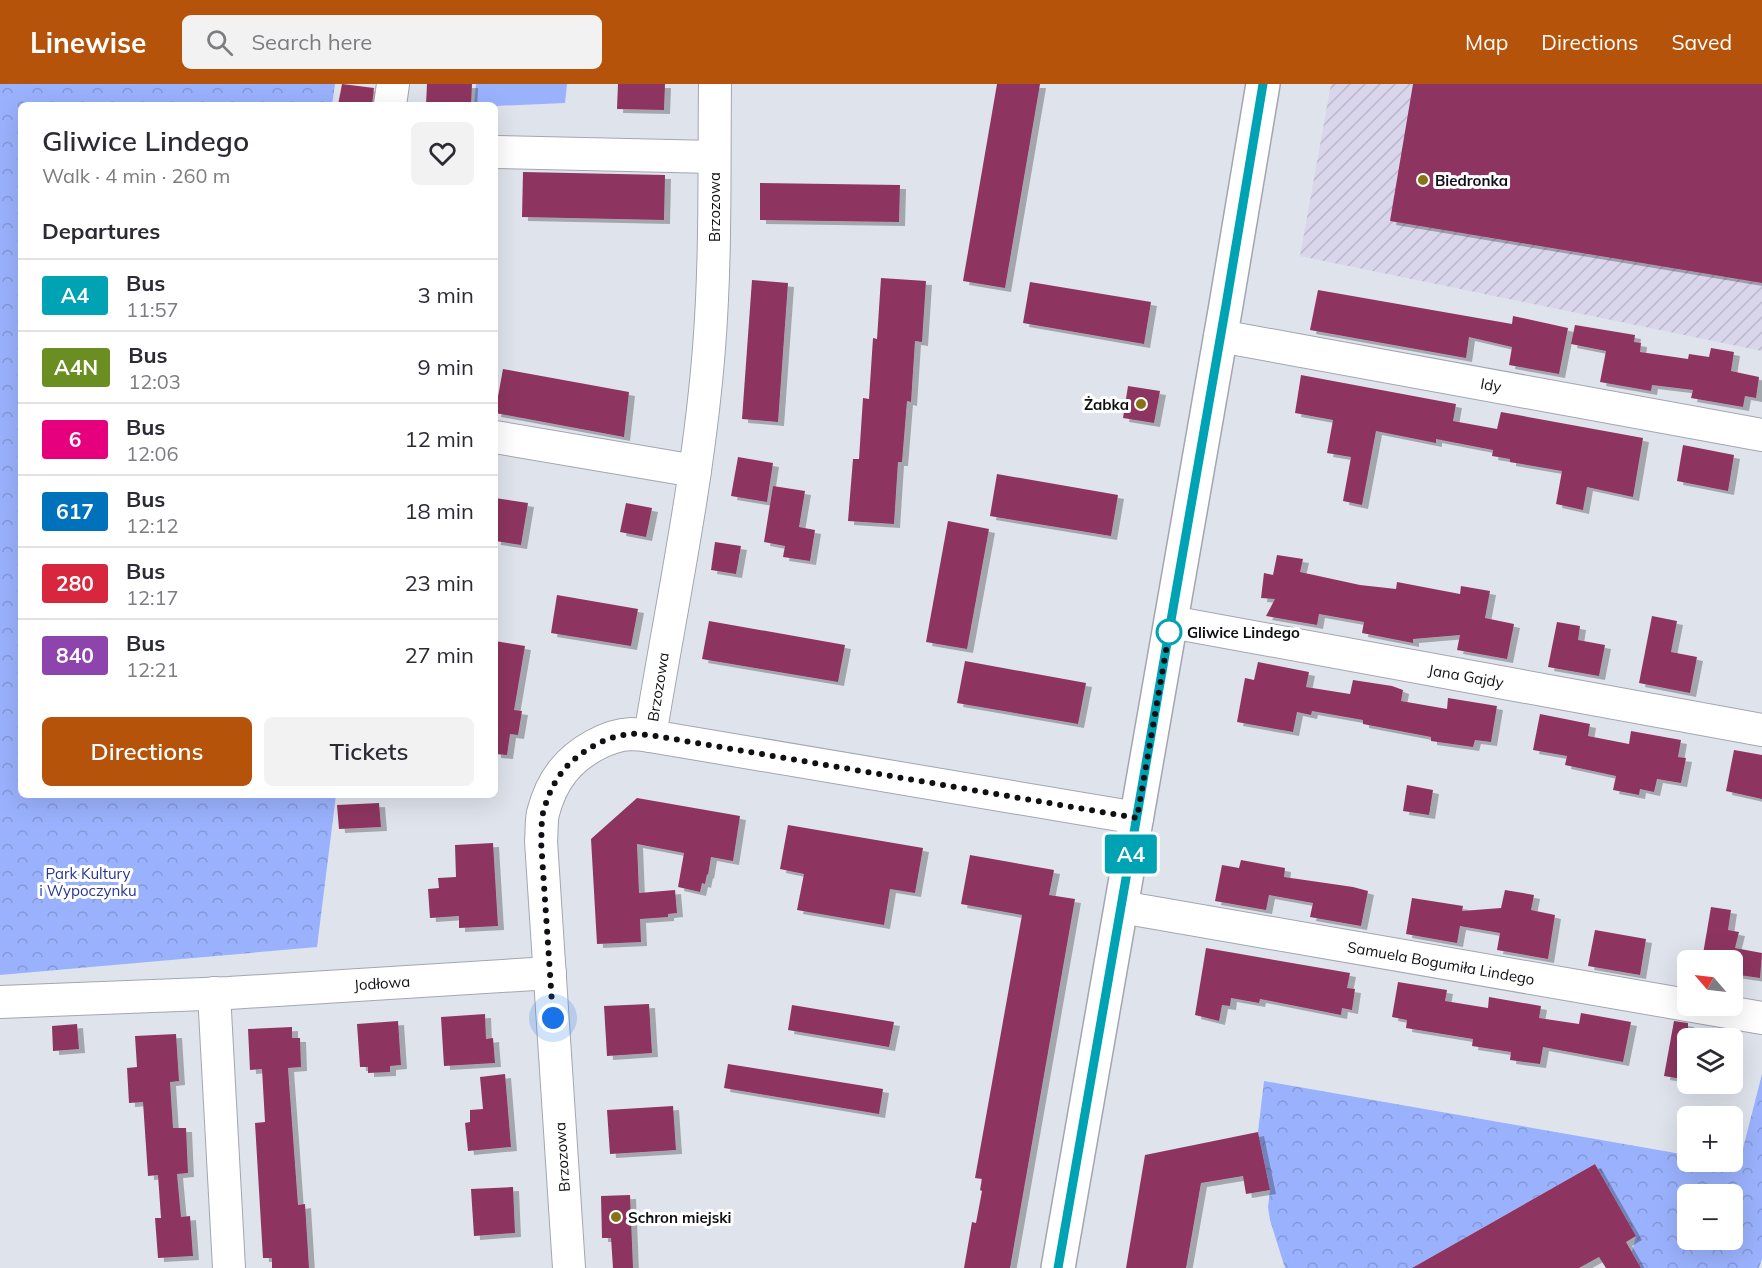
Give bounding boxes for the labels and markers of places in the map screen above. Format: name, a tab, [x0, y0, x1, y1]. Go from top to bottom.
place label: Biedronka	[1435, 171, 1508, 190]
marker: Biedronka	[1416, 173, 1430, 187]
place label: Żabka	[1084, 395, 1129, 414]
marker: Żabka	[1134, 397, 1148, 411]
marker: Gliwice Lindego	[1156, 619, 1182, 645]
place label: Gliwice Lindego	[1187, 623, 1300, 642]
place label: Schron miejski	[628, 1208, 731, 1227]
marker: Schron miejski	[609, 1210, 623, 1224]

